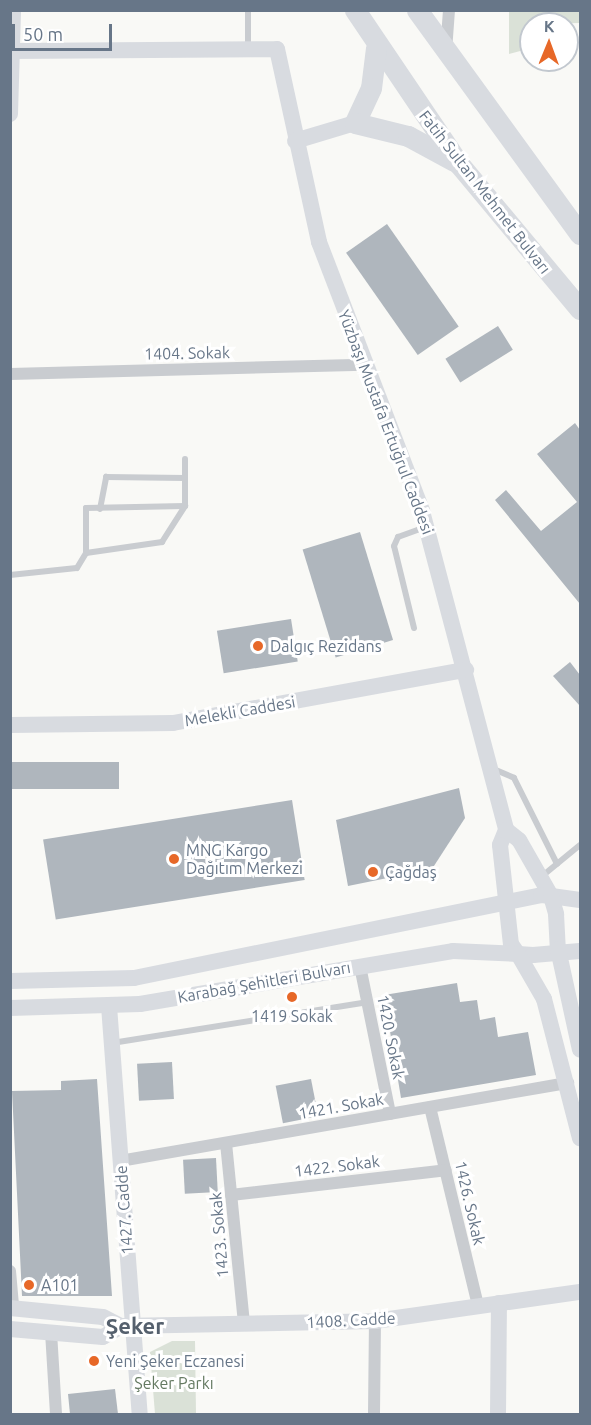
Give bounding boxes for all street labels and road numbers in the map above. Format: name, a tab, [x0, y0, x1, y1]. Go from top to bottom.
street label: Fatih Sultan Mehmet Bulvarı	[415, 107, 555, 277]
street label: Yüzbaşı Mustafa Ertuğrul Caddesi	[334, 307, 438, 537]
street label: 1404. Sokak	[144, 343, 230, 363]
street label: Melekli Caddesi	[183, 692, 297, 730]
street label: Karabağ Şehitleri Bulvarı	[176, 957, 352, 1007]
street label: 1420. Sokak	[373, 993, 409, 1081]
street label: 1421. Sokak	[297, 1089, 385, 1123]
street label: 1422. Sokak	[293, 1151, 381, 1181]
street label: 1426. Sokak	[451, 1159, 489, 1247]
street label: 1427. Cadde	[111, 1165, 137, 1255]
street label: 1423. Sokak	[206, 1191, 232, 1279]
street label: 1408. Cadde	[306, 1308, 396, 1332]

